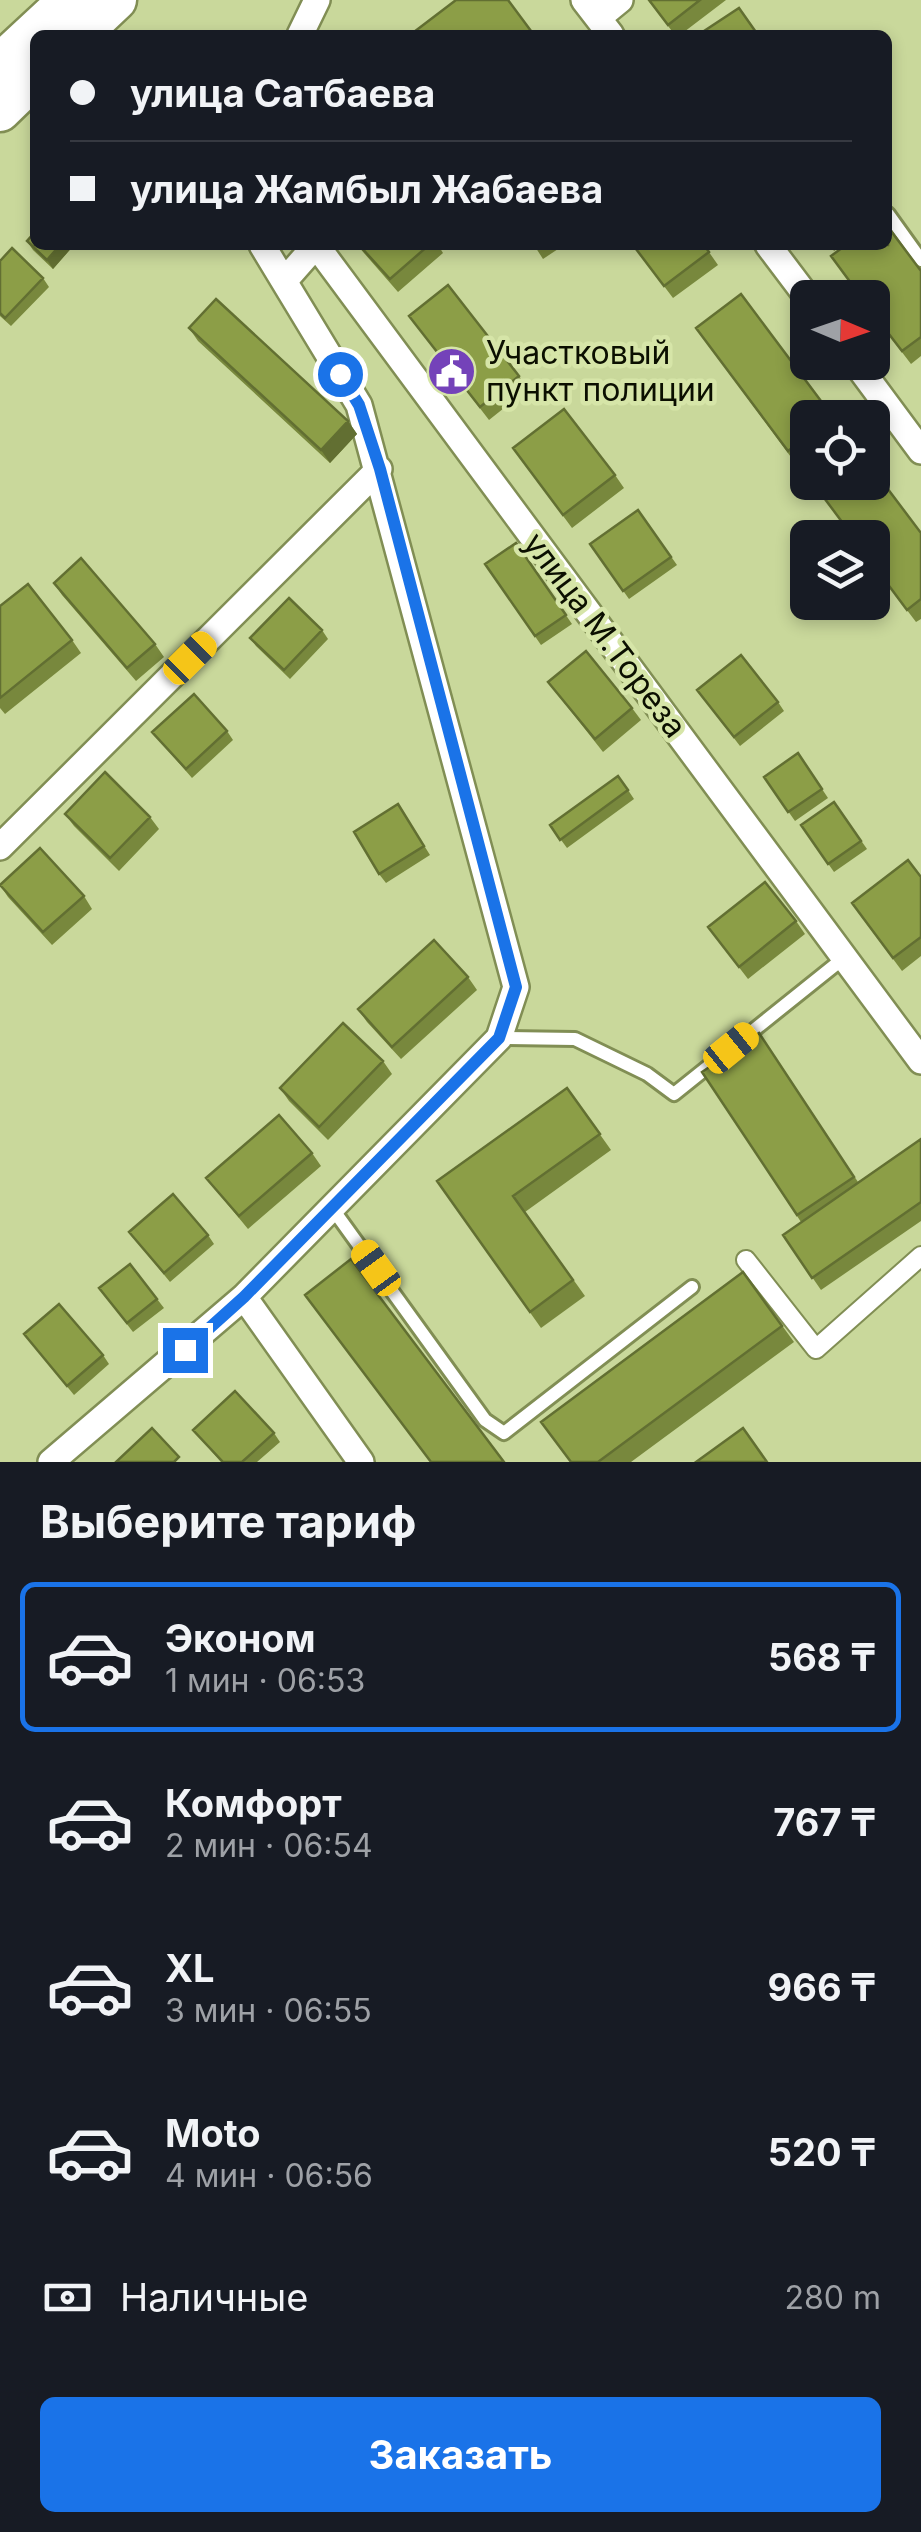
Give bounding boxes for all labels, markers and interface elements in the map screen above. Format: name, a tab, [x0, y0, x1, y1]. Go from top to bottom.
text: улица Сатбаева	[130, 70, 435, 116]
text: улица Жамбыл Жабаева	[130, 166, 603, 212]
north arrow	[790, 280, 890, 380]
map controls	[790, 280, 890, 620]
place label: Участковый пункт полиции	[486, 333, 715, 409]
public building icon: Участковый пункт полиции	[425, 345, 477, 397]
route start	[318, 352, 363, 397]
button: locate	[790, 400, 890, 500]
button: layers	[790, 520, 890, 620]
street label: улица М.Тореза	[516, 525, 695, 745]
car	[158, 626, 222, 690]
car	[698, 1017, 764, 1079]
car	[346, 1235, 406, 1301]
route end	[163, 1328, 208, 1373]
text: Выберите тариф	[40, 1494, 416, 1549]
icon: car	[45, 1612, 135, 1702]
text: Эконом	[165, 1615, 316, 1661]
text: 568 ₸	[768, 1634, 876, 1680]
text: 1 мин · 06:53	[165, 1661, 365, 1700]
icon: car	[45, 1777, 135, 1867]
text: Комфорт	[165, 1780, 342, 1826]
text: 767 ₸	[773, 1799, 876, 1845]
text: 2 мин · 06:54	[165, 1826, 373, 1865]
icon: car	[45, 1942, 135, 2032]
text: XL	[165, 1945, 215, 1991]
text: 966 ₸	[768, 1964, 876, 2010]
text: 3 мин · 06:55	[165, 1991, 372, 2030]
icon: car	[45, 2107, 135, 2197]
text: Moto	[165, 2110, 261, 2156]
text: 520 ₸	[768, 2129, 876, 2175]
text: 4 мин · 06:56	[165, 2156, 373, 2195]
icon: cash	[40, 2270, 95, 2325]
text: Наличные	[120, 2274, 308, 2320]
text: 280 m	[784, 2278, 881, 2317]
button: Заказать	[40, 2397, 881, 2512]

